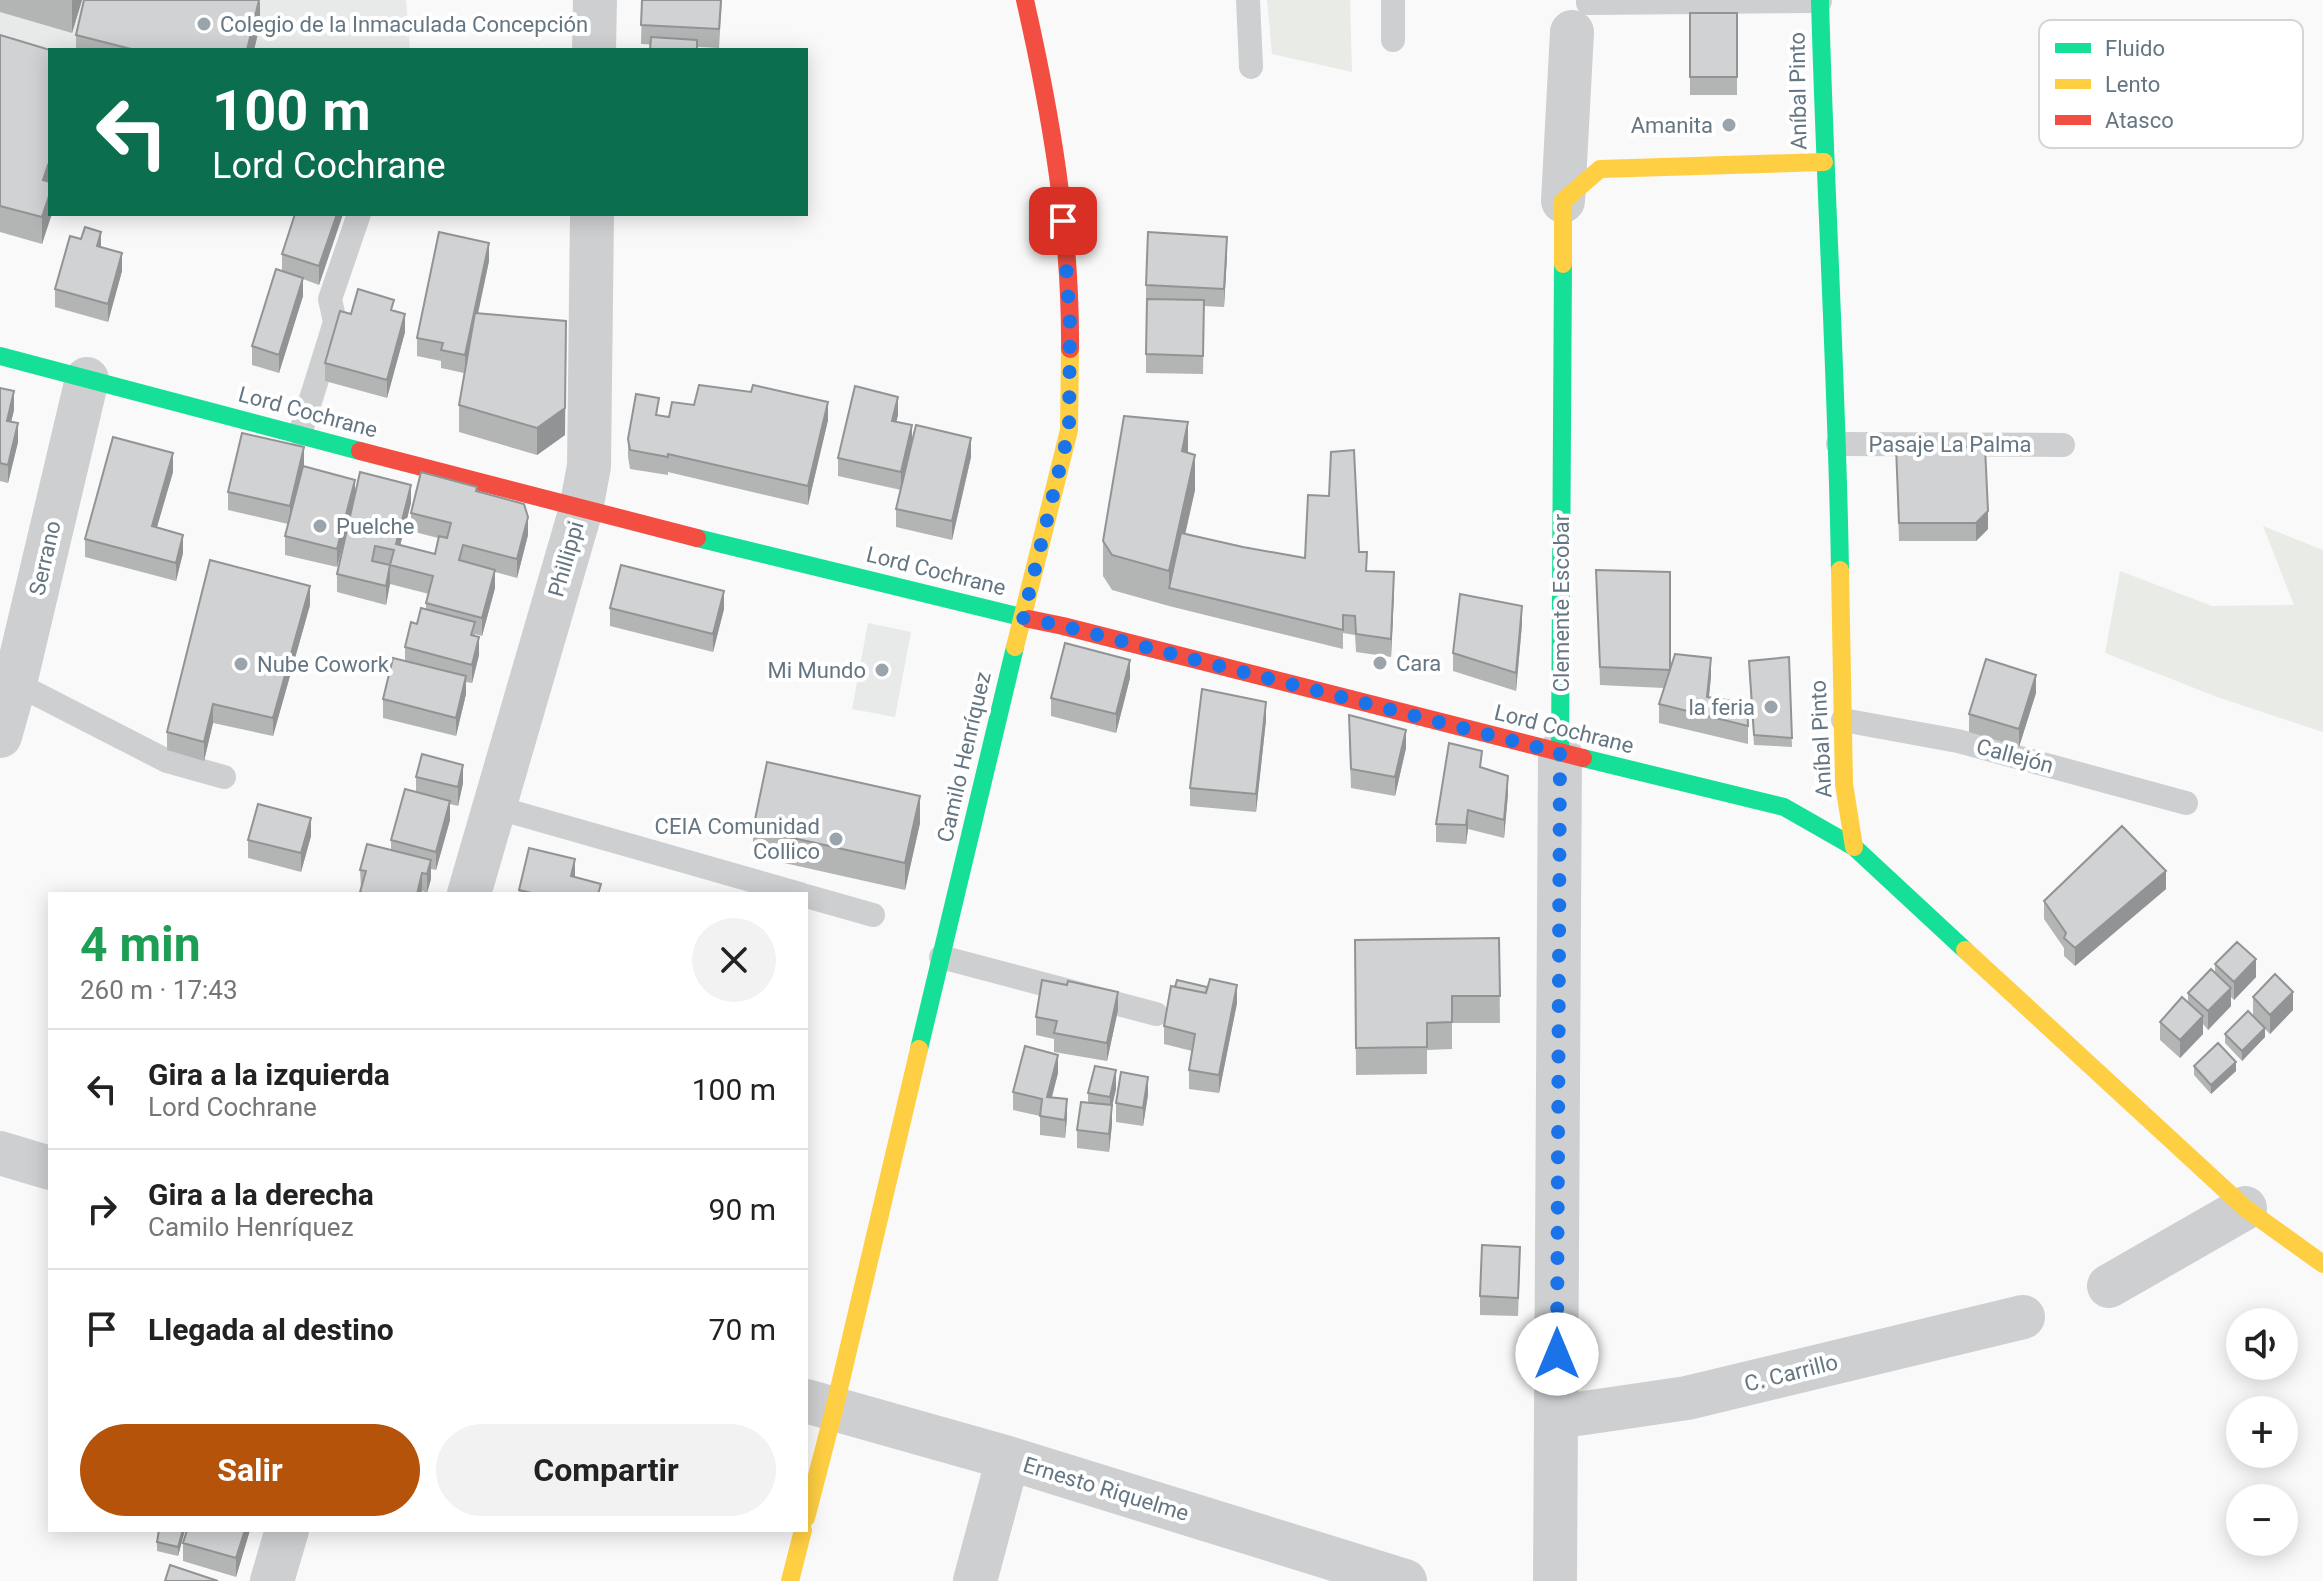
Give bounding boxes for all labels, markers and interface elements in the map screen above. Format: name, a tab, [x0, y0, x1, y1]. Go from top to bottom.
place label: Colegio de la Inmaculada Concepción	[220, 12, 588, 37]
marker: Colegio de la Inmaculada Concepción	[195, 15, 213, 33]
legend	[2039, 20, 2303, 148]
street label: Aníbal Pinto	[1784, 32, 1812, 150]
text: Fluido	[2105, 36, 2165, 61]
text: Lento	[2105, 72, 2160, 97]
text: 100 m	[212, 78, 371, 144]
icon: left	[80, 80, 184, 184]
text: Atasco	[2105, 108, 2174, 133]
place label: Amanita	[1631, 113, 1713, 138]
marker: Amanita	[1720, 116, 1738, 134]
text: Lord Cochrane	[212, 145, 446, 187]
pin	[1029, 187, 1097, 255]
icon: arrive	[1041, 199, 1085, 243]
street label: Lord Cochrane	[236, 381, 380, 443]
street label: Pasaje La Palma	[1868, 432, 2032, 457]
street label: Clemente Escobar	[1549, 513, 1574, 692]
place label: Puelche	[336, 514, 414, 539]
marker: Puelche	[311, 517, 329, 535]
street label: Serrano	[24, 518, 66, 598]
street label: Phillippi	[543, 518, 589, 600]
street label: Lord Cochrane	[864, 542, 1008, 600]
place label: Cara	[1396, 651, 1441, 676]
place label: Nube Cowork	[257, 652, 390, 677]
marker: Cara	[1371, 654, 1389, 672]
marker: Nube Cowork	[232, 655, 250, 673]
place label: Mi Mundo	[768, 658, 866, 683]
marker: Mi Mundo	[873, 661, 891, 679]
street label: Camilo Henríquez	[932, 669, 996, 845]
street label: Aníbal Pinto	[1805, 679, 1837, 799]
place label: la feria	[1688, 695, 1755, 720]
marker: la feria	[1762, 698, 1780, 716]
street label: Lord Cochrane	[1492, 700, 1636, 758]
street label: Callejón	[1974, 734, 2056, 778]
place label: CEIA Comunidad Collico	[655, 814, 820, 864]
marker: CEIA Comunidad Collico	[827, 830, 845, 848]
text: 4 min	[80, 916, 201, 973]
button: close	[692, 918, 776, 1002]
text: 260 m · 17:43	[80, 975, 238, 1005]
text: Gira a la izquierda	[148, 1057, 390, 1092]
icon: left	[80, 1067, 124, 1111]
text: 100 m	[692, 1072, 776, 1107]
text: Lord Cochrane	[148, 1092, 317, 1122]
text: Gira a la derecha	[148, 1177, 374, 1212]
icon: right	[80, 1187, 124, 1231]
text: 90 m	[709, 1192, 776, 1227]
text: Camilo Henríquez	[148, 1212, 354, 1242]
icon: arrive	[80, 1307, 124, 1351]
map controls	[2226, 1308, 2298, 1556]
button: sound	[2226, 1308, 2298, 1380]
text: Llegada al destino	[148, 1312, 394, 1347]
text: 70 m	[709, 1312, 776, 1347]
position arrow	[1515, 1312, 1599, 1396]
street label: C. Carrillo	[1742, 1349, 1840, 1397]
button: +	[2226, 1396, 2298, 1468]
button: Salir	[80, 1424, 420, 1516]
button: Compartir	[436, 1424, 776, 1516]
street label: Ernesto Riquelme	[1020, 1452, 1192, 1526]
button: −	[2226, 1484, 2298, 1556]

